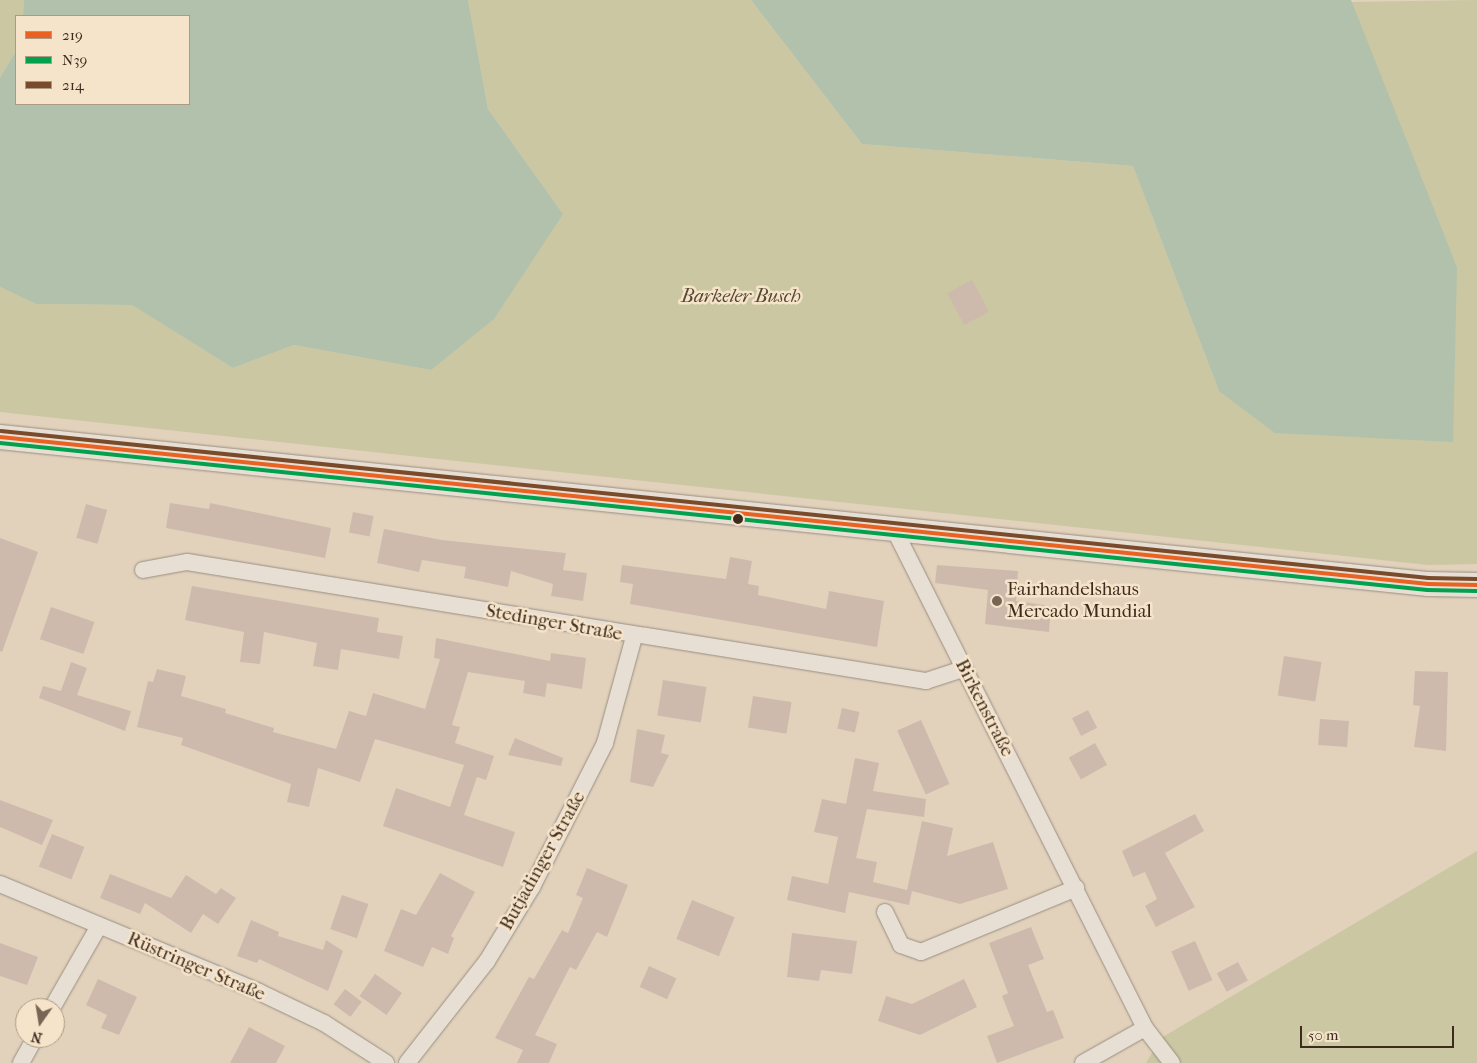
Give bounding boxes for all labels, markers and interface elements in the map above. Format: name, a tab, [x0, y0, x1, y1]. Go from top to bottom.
legend	[15, 15, 190, 105]
text: 219	[62, 26, 83, 44]
text: N39	[62, 51, 87, 69]
text: 214	[62, 76, 84, 94]
park label: Barkeler Busch	[681, 286, 801, 308]
unlabelled marker	[733, 514, 743, 524]
place label: Fairhandelshaus Mercado Mundial	[1007, 579, 1152, 623]
marker: Fairhandelshaus Mercado Mundial	[991, 595, 1003, 607]
street label: Stedinger Straße	[484, 600, 624, 646]
street label: Birkenstraße	[950, 655, 1018, 761]
street label: Butjadinger Straße	[495, 787, 591, 935]
street label: Rüstringer Straße	[124, 928, 268, 1006]
north arrow	[15, 998, 65, 1048]
scale bar	[1302, 1016, 1456, 1048]
text: 50 m	[1308, 1026, 1338, 1044]
text: N	[30, 1028, 44, 1047]

